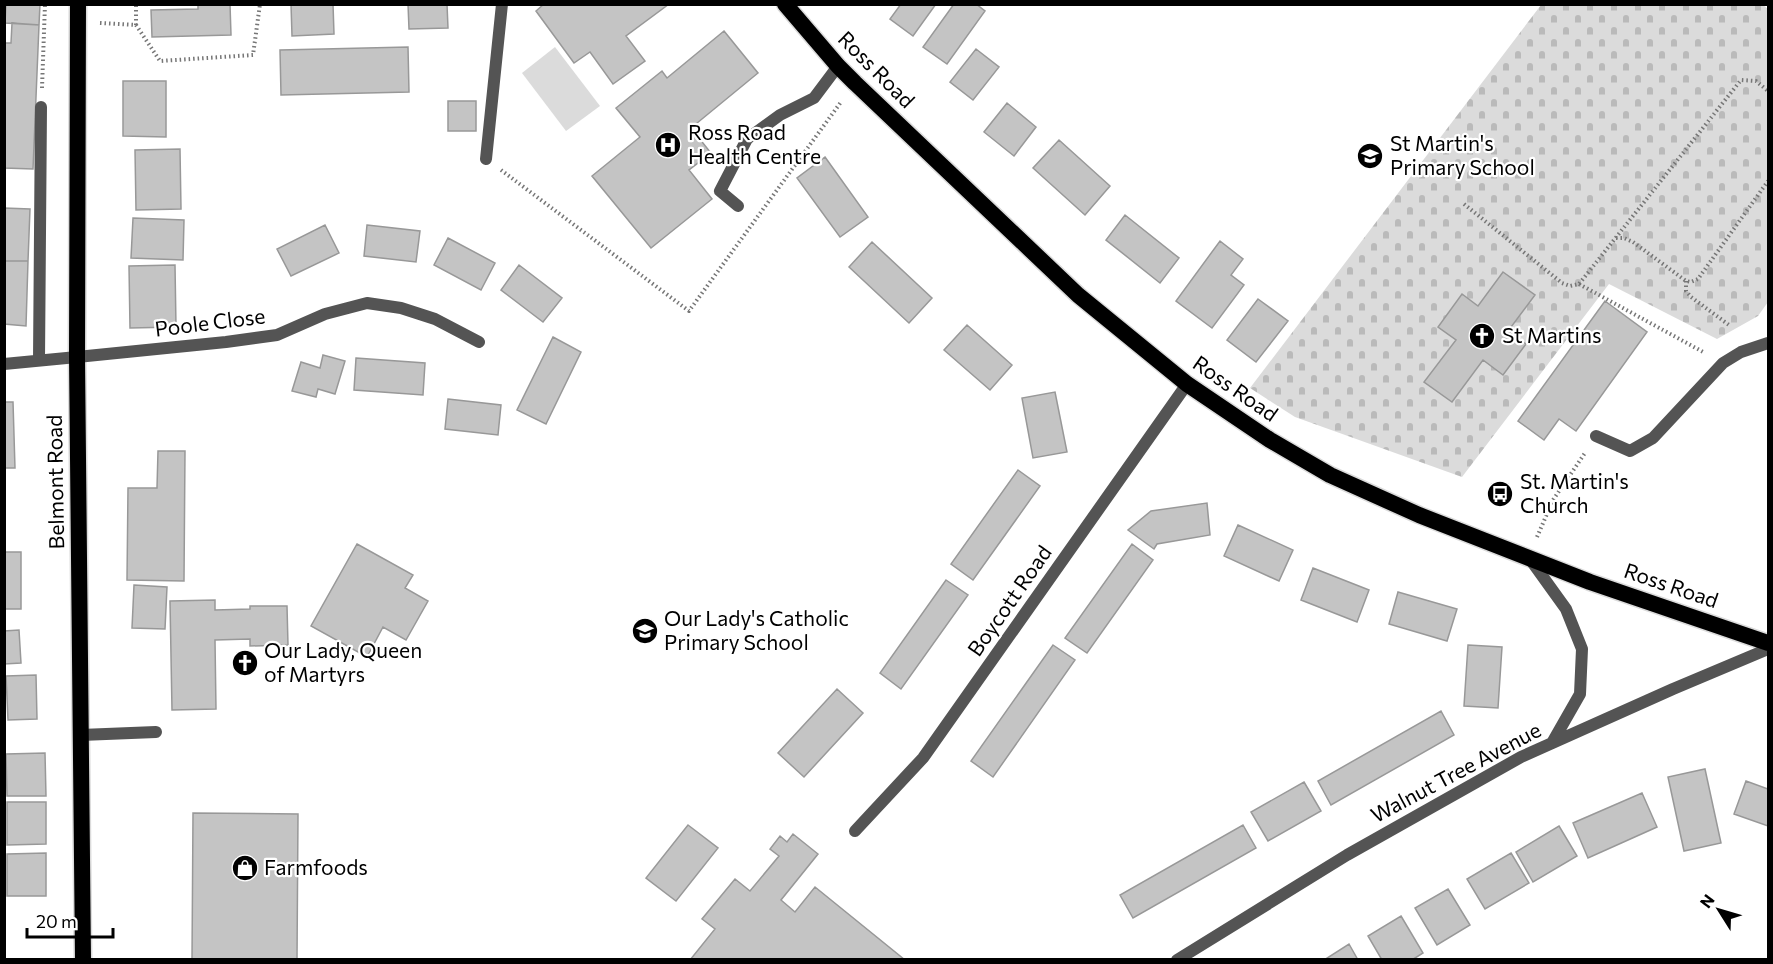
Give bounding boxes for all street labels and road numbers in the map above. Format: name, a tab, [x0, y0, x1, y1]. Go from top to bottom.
street label: Ross Road	[834, 25, 921, 112]
street label: Poole Close	[153, 302, 266, 341]
street label: Ross Road	[1189, 349, 1283, 426]
street label: Belmont Road	[41, 415, 68, 550]
street label: Boycott Road	[961, 540, 1056, 660]
street label: Ross Road	[1621, 557, 1722, 612]
street label: Walnut Tree Avenue	[1366, 716, 1545, 827]

